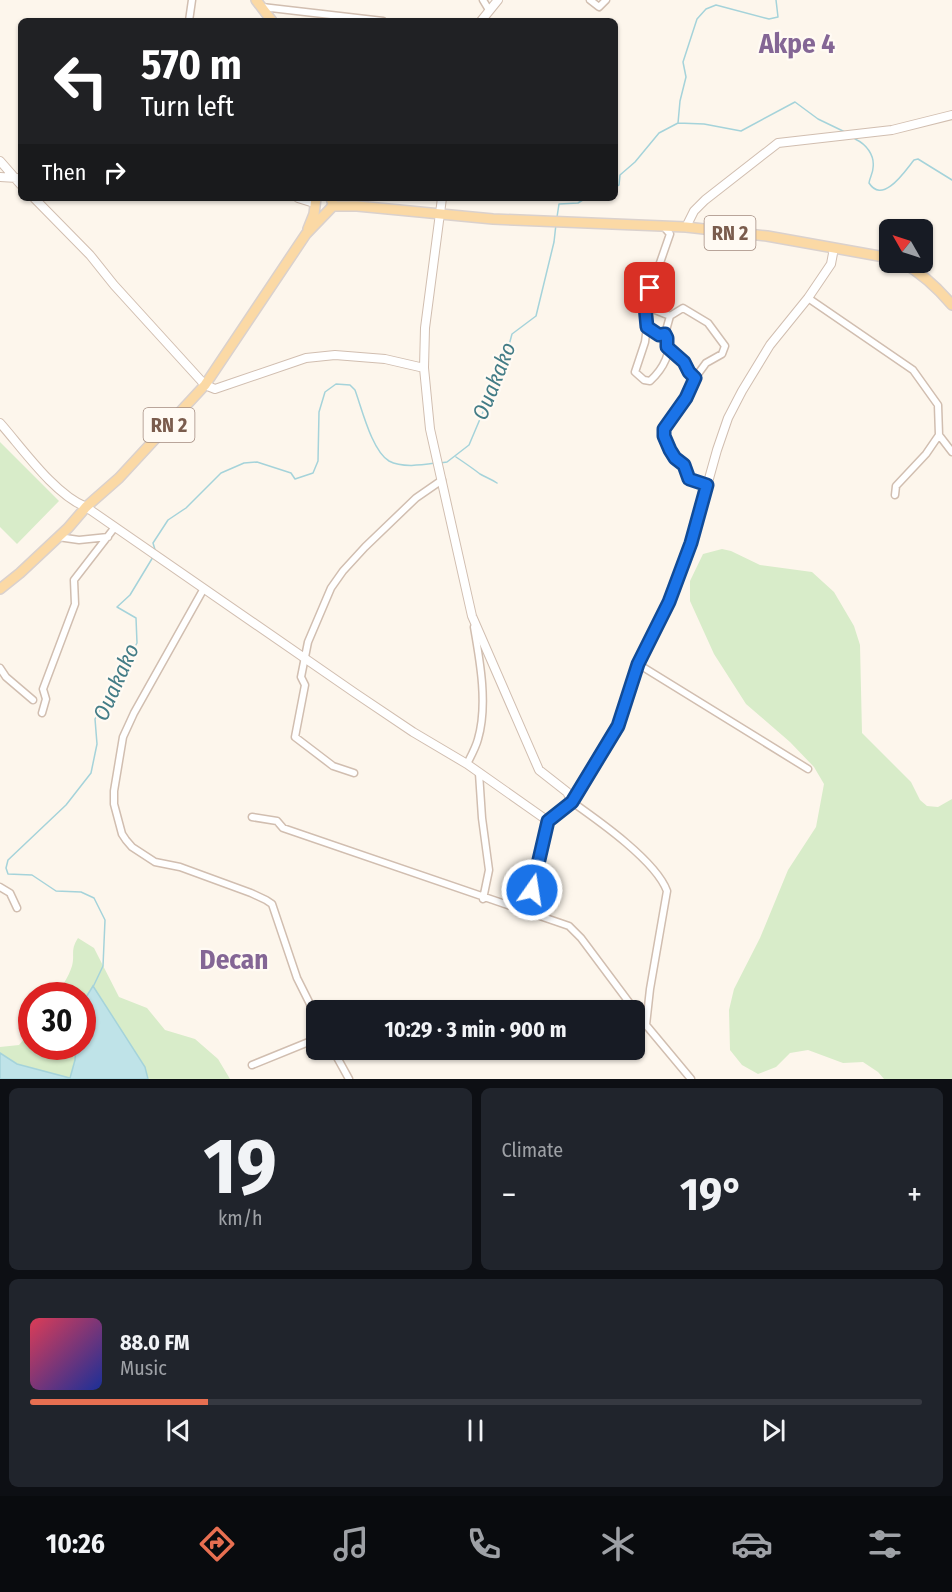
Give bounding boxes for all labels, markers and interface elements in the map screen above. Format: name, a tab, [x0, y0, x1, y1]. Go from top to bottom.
district label: Akpe 4	[758, 28, 835, 60]
text: 570 m	[141, 40, 242, 90]
icon: left	[42, 42, 120, 120]
text: Turn left	[141, 91, 234, 123]
icon: right	[98, 156, 131, 189]
text: Then	[42, 159, 86, 186]
road number: RN 2	[704, 216, 756, 250]
north arrow	[879, 219, 933, 273]
map controls	[879, 219, 933, 273]
pin	[624, 262, 675, 313]
icon: arrive	[633, 271, 666, 304]
water label: Ouakako	[466, 338, 522, 424]
road number: RN 2	[144, 408, 195, 442]
water label: Ouakako	[87, 639, 145, 725]
position arrow	[500, 858, 564, 922]
district label: Decan	[200, 944, 268, 976]
speed limit sign: 30	[18, 982, 96, 1060]
text: 10:29 · 3 min · 900 m	[385, 1016, 566, 1043]
text: 19	[204, 1120, 277, 1214]
text: Climate	[502, 1138, 563, 1162]
text: 19°	[680, 1168, 743, 1222]
text: −	[502, 1175, 516, 1215]
text: +	[907, 1175, 922, 1215]
text: km/h	[218, 1206, 263, 1230]
text: 88.0 FM	[120, 1329, 190, 1356]
text: Music	[120, 1356, 167, 1380]
icon: previous	[162, 1414, 195, 1447]
icon: pause	[459, 1414, 492, 1447]
icon: next	[757, 1414, 790, 1447]
icon: directions	[196, 1523, 238, 1565]
icon: music	[330, 1523, 372, 1565]
icon: phone	[463, 1523, 505, 1565]
icon: climate	[597, 1523, 639, 1565]
icon: car	[731, 1523, 773, 1565]
icon: filters	[864, 1523, 906, 1565]
text: 10:26	[46, 1528, 105, 1560]

